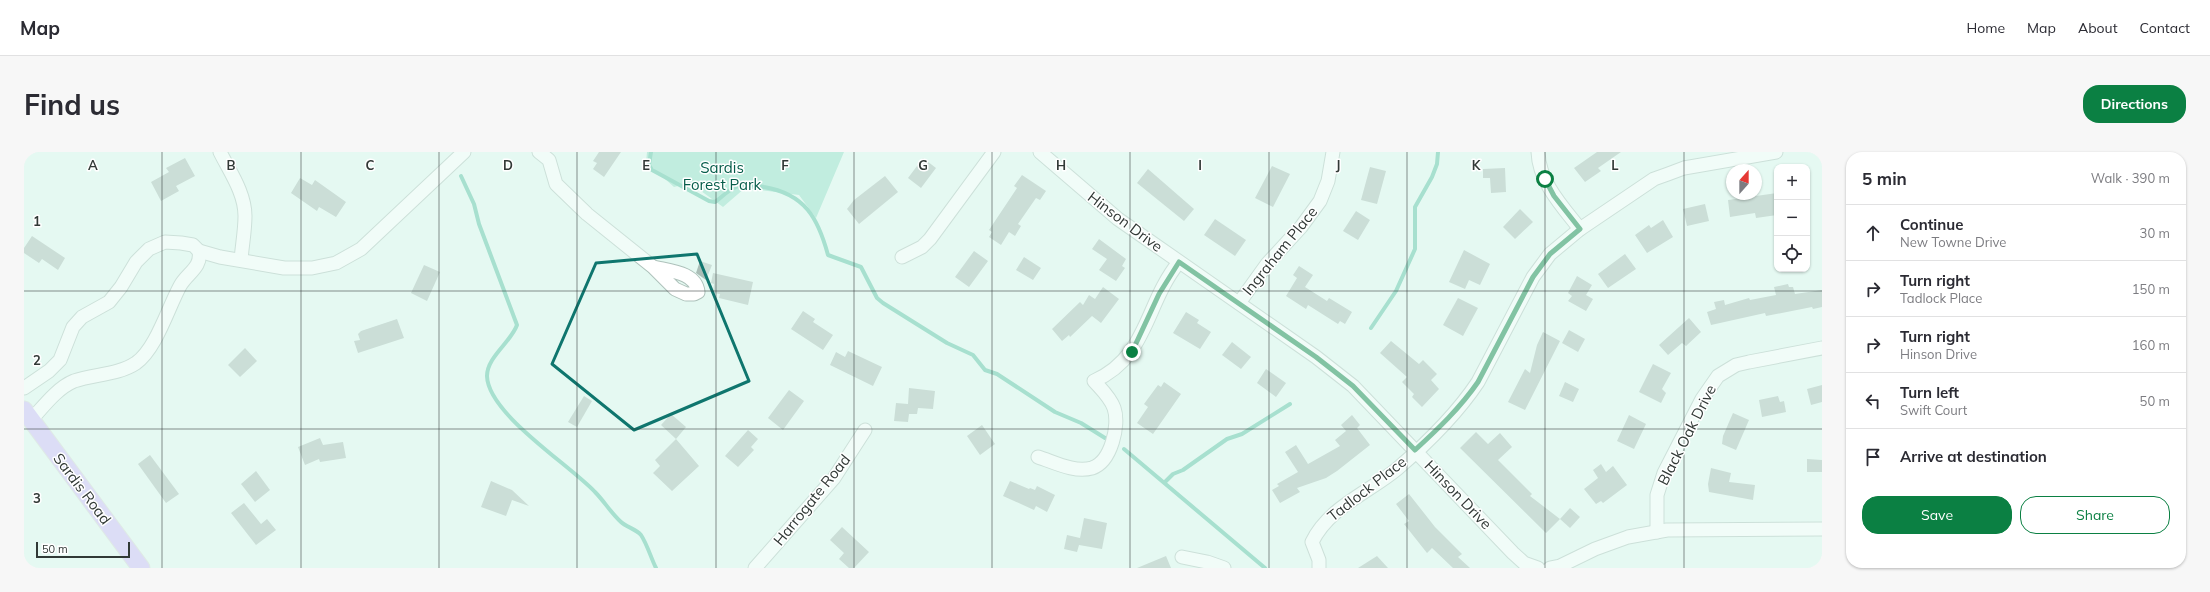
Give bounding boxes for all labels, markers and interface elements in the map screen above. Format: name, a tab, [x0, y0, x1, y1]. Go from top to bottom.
text: Map	[20, 16, 60, 40]
text: Home	[1966, 19, 2005, 37]
text: Map	[2027, 19, 2056, 37]
text: About	[2078, 19, 2118, 37]
text: Contact	[2140, 19, 2190, 37]
button: Directions	[2083, 85, 2186, 123]
text: Find us	[24, 87, 120, 122]
text: A	[88, 157, 98, 173]
text: B	[227, 157, 236, 173]
text: C	[366, 157, 375, 173]
text: D	[503, 157, 513, 173]
text: E	[642, 157, 650, 173]
text: F	[781, 157, 789, 173]
text: G	[918, 157, 928, 173]
text: H	[1056, 157, 1066, 173]
text: I	[1198, 157, 1202, 173]
text: J	[1336, 157, 1340, 173]
text: K	[1472, 157, 1482, 173]
text: L	[1611, 157, 1619, 173]
park label: Sardis Forest Park	[683, 158, 761, 194]
north arrow	[1726, 164, 1762, 200]
map controls	[1774, 164, 1810, 272]
button: +	[1774, 164, 1810, 200]
text: 5 min	[1862, 168, 1907, 189]
route start	[1536, 170, 1554, 188]
text: Walk · 390 m	[2091, 170, 2170, 186]
street label: Hinson Drive	[1084, 187, 1166, 256]
button: −	[1774, 200, 1810, 236]
street label: Ingraham Place	[1238, 202, 1321, 299]
text: 1	[33, 213, 41, 229]
text: Continue	[1900, 215, 1963, 234]
icon: ahead	[1862, 222, 1884, 244]
text: 30 m	[2140, 225, 2170, 241]
text: New Towne Drive	[1900, 234, 2006, 250]
button: locate	[1774, 236, 1810, 272]
text: Turn right	[1900, 271, 1970, 290]
icon: right	[1862, 278, 1884, 300]
text: 150 m	[2132, 281, 2170, 297]
text: Tadlock Place	[1900, 290, 1982, 306]
text: Turn right	[1900, 327, 1970, 346]
icon: right	[1862, 334, 1884, 356]
text: 160 m	[2132, 337, 2170, 353]
route end	[1123, 343, 1141, 361]
text: Hinson Drive	[1900, 346, 1977, 362]
text: 2	[33, 352, 41, 368]
street label: Black Oak Drive	[1653, 381, 1720, 488]
text: Turn left	[1900, 383, 1959, 402]
icon: left	[1862, 390, 1884, 412]
text: 50 m	[2140, 393, 2170, 409]
text: Swift Court	[1900, 402, 1967, 418]
icon: arrive	[1862, 446, 1884, 468]
text: Arrive at destination	[1900, 447, 2047, 466]
street label: Sardis Road	[49, 449, 115, 528]
street label: Harrogate Road	[769, 450, 854, 549]
street label: Tadlock Place	[1323, 452, 1410, 525]
street label: Hinson Drive	[1421, 456, 1496, 533]
text: 3	[33, 490, 41, 506]
button: Save	[1862, 496, 2012, 534]
button: Share	[2020, 496, 2170, 534]
scale bar	[36, 540, 130, 559]
text: 50 m	[42, 542, 68, 556]

